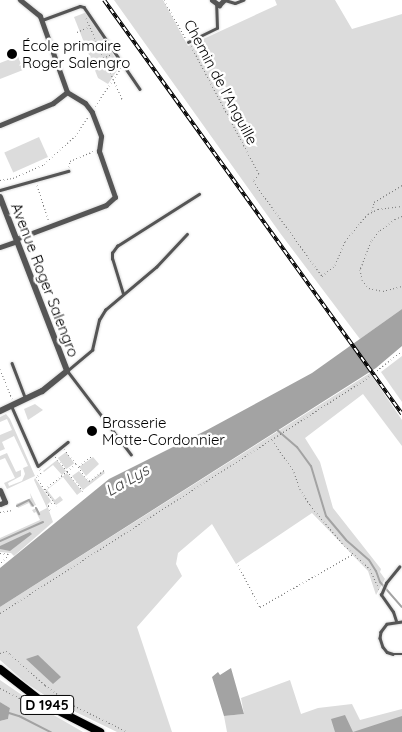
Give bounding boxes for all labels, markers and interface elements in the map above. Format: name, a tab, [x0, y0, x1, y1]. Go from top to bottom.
street label: Chemin de l'Anguille	[180, 16, 262, 148]
place label: École primaire Roger Salengro	[22, 36, 130, 71]
marker: École primaire Roger Salengro	[6, 48, 18, 60]
street label: Avenue Roger Salengro	[7, 200, 83, 360]
place label: Brasserie Motte-Cordonnier	[102, 413, 225, 448]
marker: Brasserie Motte-Cordonnier	[86, 425, 98, 437]
water label: La Lys	[102, 460, 152, 500]
road number: D 1945	[20, 694, 74, 716]

